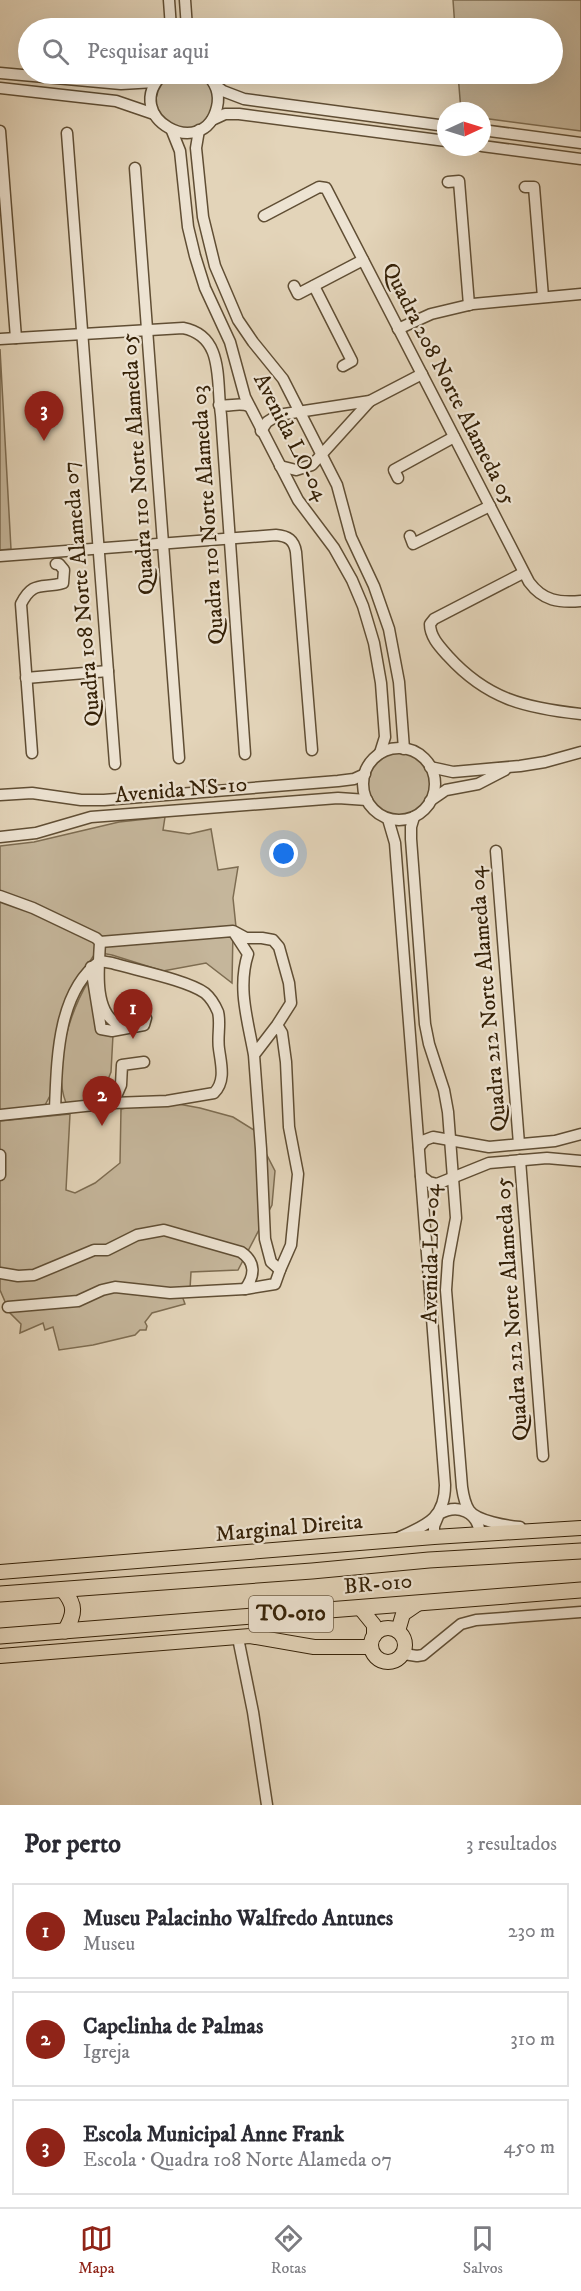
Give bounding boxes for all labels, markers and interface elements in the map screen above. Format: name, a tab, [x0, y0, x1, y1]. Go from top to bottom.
search box	[18, 18, 563, 84]
icon: search	[39, 35, 72, 68]
text: Pesquisar aqui	[87, 38, 209, 65]
north arrow	[437, 102, 491, 156]
street label: Quadra 208 Norte Alameda 05	[376, 258, 522, 510]
street label: Quadra 110 Norte Alameda 05	[115, 332, 161, 596]
street label: Avenida LO-04	[247, 369, 335, 506]
street label: Quadra 110 Norte Alameda 03	[185, 384, 231, 646]
pin: 3	[24, 392, 63, 441]
street label: Quadra 108 Norte Alameda 07	[57, 460, 107, 728]
street label: Avenida NS-10	[114, 771, 248, 809]
your location	[269, 839, 298, 868]
street label: Quadra 212 Norte Alameda 04	[463, 864, 513, 1133]
pin: 1	[114, 990, 152, 1039]
pin: 2	[82, 1076, 122, 1126]
street label: Quadra 212 Norte Alameda 05	[489, 1176, 535, 1442]
street label: Avenida LO-04	[416, 1183, 446, 1324]
street label: Marginal Direita	[214, 1508, 364, 1548]
street label: BR-010	[342, 1568, 414, 1600]
road number: TO-010	[249, 1596, 333, 1632]
text: Por perto	[24, 1828, 121, 1861]
text: 3 resultados	[466, 1832, 557, 1857]
text: Museu Palacinho Walfredo Antunes	[83, 1905, 393, 1932]
text: 1	[42, 1919, 49, 1944]
text: 230 m	[508, 1919, 555, 1944]
text: Museu	[83, 1932, 135, 1957]
text: Capelinha de Palmas	[83, 2013, 263, 2040]
text: 2	[41, 2027, 50, 2052]
text: 310 m	[510, 2027, 555, 2052]
text: Igreja	[83, 2040, 130, 2065]
text: Escola Municipal Anne Frank	[83, 2121, 344, 2148]
text: 3	[42, 2135, 49, 2160]
text: 450 m	[504, 2135, 555, 2160]
text: Escola · Quadra 108 Norte Alameda 07	[83, 2148, 392, 2173]
tab: Mapa	[78, 2222, 114, 2278]
tab: Rotas	[271, 2222, 306, 2278]
tab: Salvos	[463, 2222, 503, 2278]

